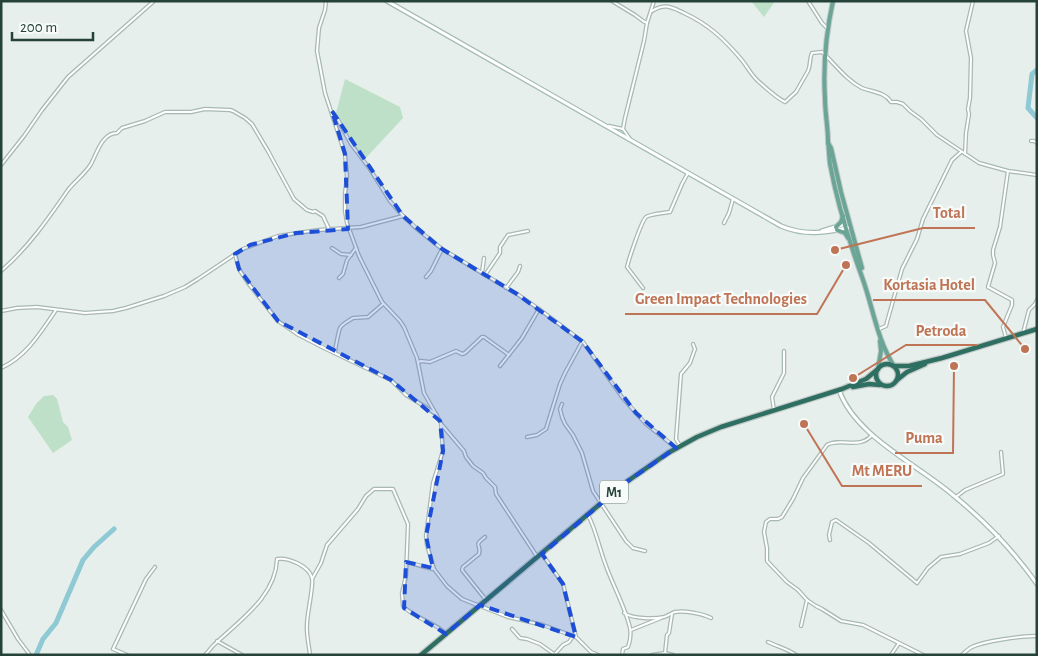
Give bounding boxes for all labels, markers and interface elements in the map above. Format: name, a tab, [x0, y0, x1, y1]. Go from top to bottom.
scale bar	[12, 10, 94, 42]
text: 200 m	[20, 20, 57, 35]
callout: Total	[923, 197, 975, 228]
text: Total	[933, 205, 965, 221]
callout: Kortasia Hotel	[873, 269, 985, 300]
text: Kortasia Hotel	[883, 277, 975, 293]
callout: Green Impact Technologies	[625, 283, 817, 314]
text: Green Impact Technologies	[635, 291, 807, 307]
callout: Petroda	[906, 314, 977, 345]
text: Petroda	[916, 323, 967, 339]
callout: Puma	[895, 422, 953, 453]
text: Puma	[905, 430, 943, 446]
callout: Mt MERU	[842, 455, 922, 486]
text: Mt MERU	[852, 463, 912, 479]
road number: M1	[600, 481, 628, 504]

